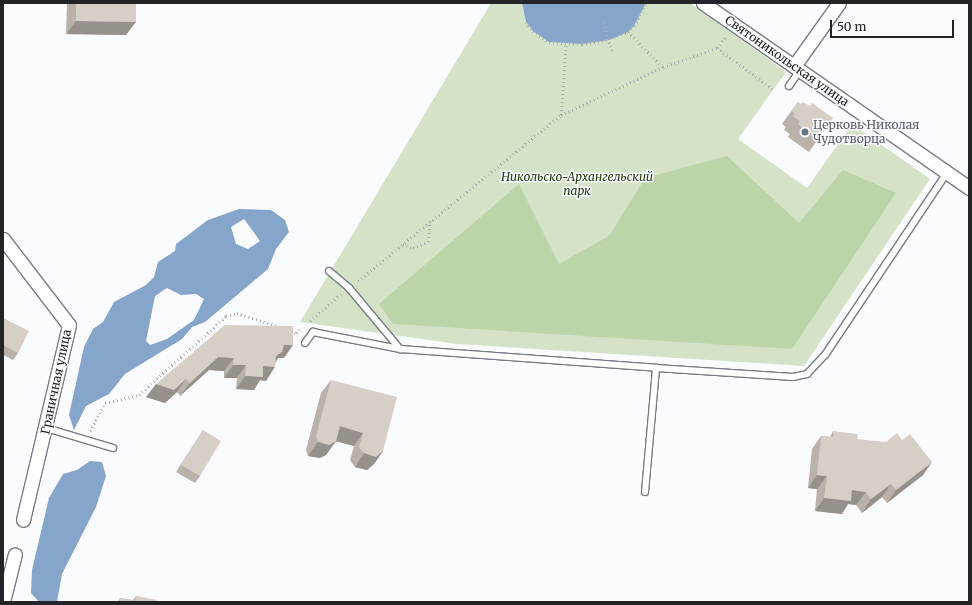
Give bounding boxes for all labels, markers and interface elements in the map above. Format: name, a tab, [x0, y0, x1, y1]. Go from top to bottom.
scale bar	[832, 12, 956, 38]
street label: Святоникольская улица	[722, 13, 852, 109]
text: 50 m	[837, 19, 866, 34]
place label: Церковь Николая Чудотворца	[813, 118, 919, 146]
marker: Церковь Николая Чудотворца	[800, 127, 810, 137]
park label: Никольско-Архангельский парк	[501, 170, 653, 198]
street label: Граничная улица	[38, 328, 74, 436]

